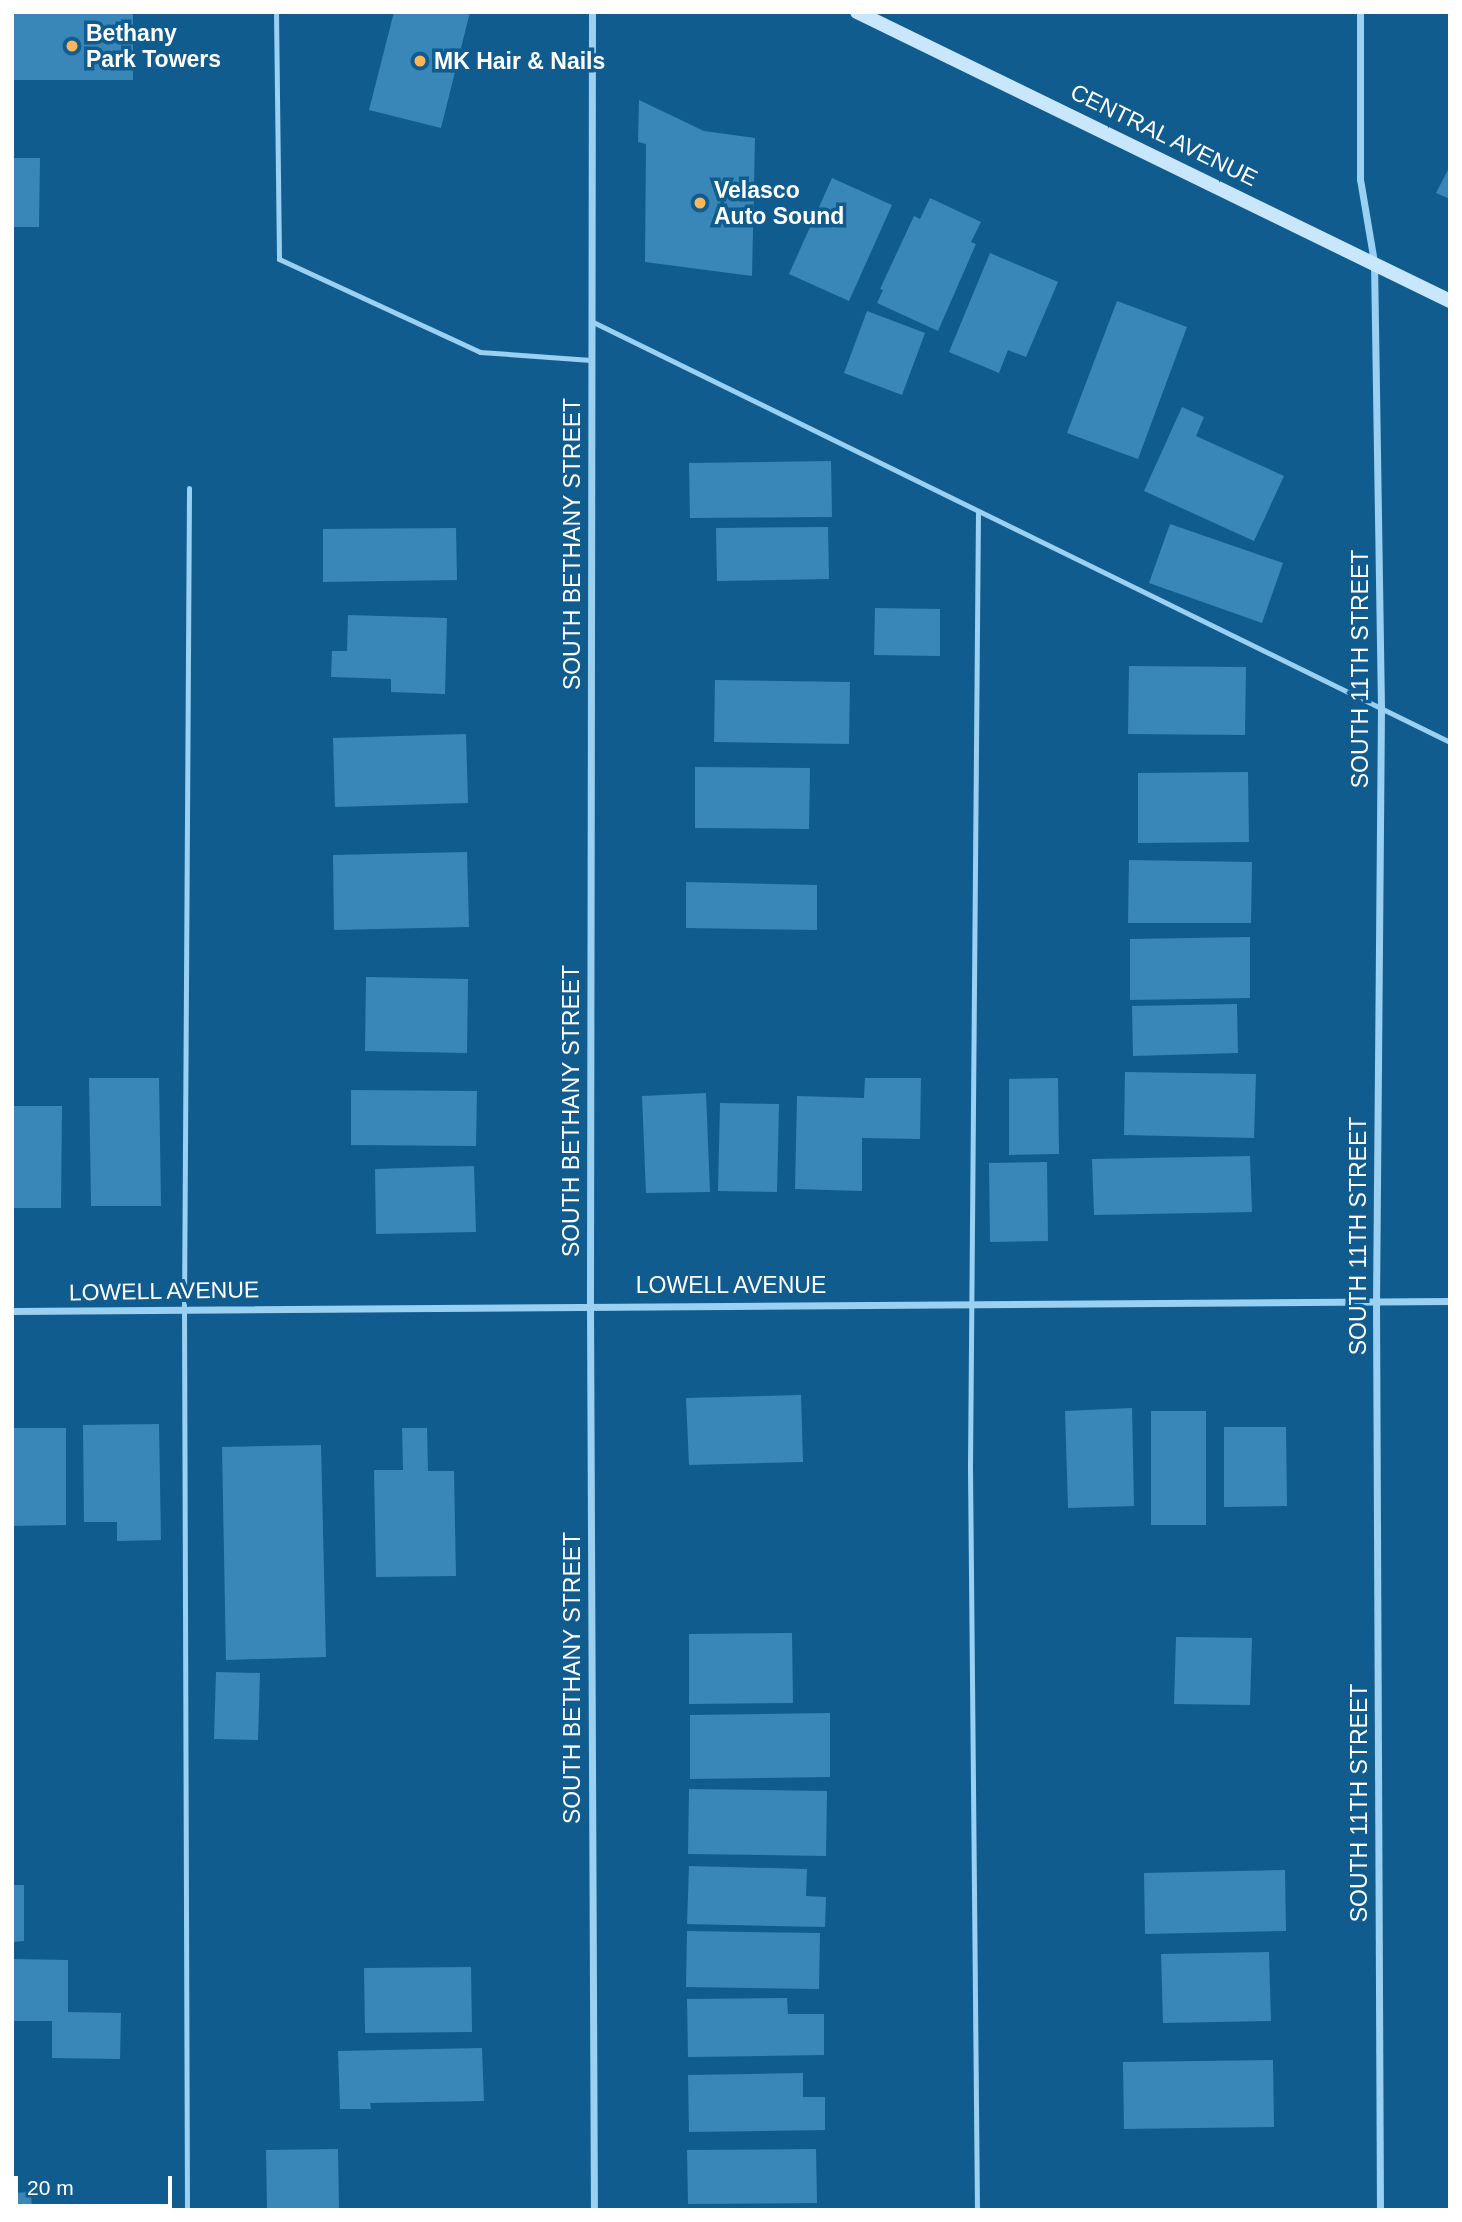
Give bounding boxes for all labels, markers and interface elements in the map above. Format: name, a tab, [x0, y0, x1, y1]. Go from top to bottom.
place label: Bethany Park Towers	[86, 19, 221, 73]
marker: Bethany Park Towers	[64, 38, 80, 54]
place label: MK Hair & Nails	[434, 47, 605, 75]
marker: MK Hair & Nails	[412, 53, 428, 69]
street label: CENTRAL AVENUE	[1065, 77, 1263, 193]
place label: Velasco Auto Sound	[714, 176, 844, 230]
marker: Velasco Auto Sound	[692, 195, 708, 211]
street label: SOUTH BETHANY STREET	[558, 398, 586, 690]
street label: SOUTH 11TH STREET	[1346, 550, 1374, 788]
street label: SOUTH BETHANY STREET	[557, 965, 585, 1257]
street label: SOUTH 11TH STREET	[1344, 1117, 1372, 1355]
street label: LOWELL AVENUE	[635, 1271, 827, 1299]
street label: LOWELL AVENUE	[67, 1276, 261, 1306]
street label: SOUTH BETHANY STREET	[558, 1532, 586, 1824]
street label: SOUTH 11TH STREET	[1345, 1684, 1373, 1922]
scale bar	[18, 2162, 175, 2206]
text: 20 m	[27, 2176, 74, 2199]

